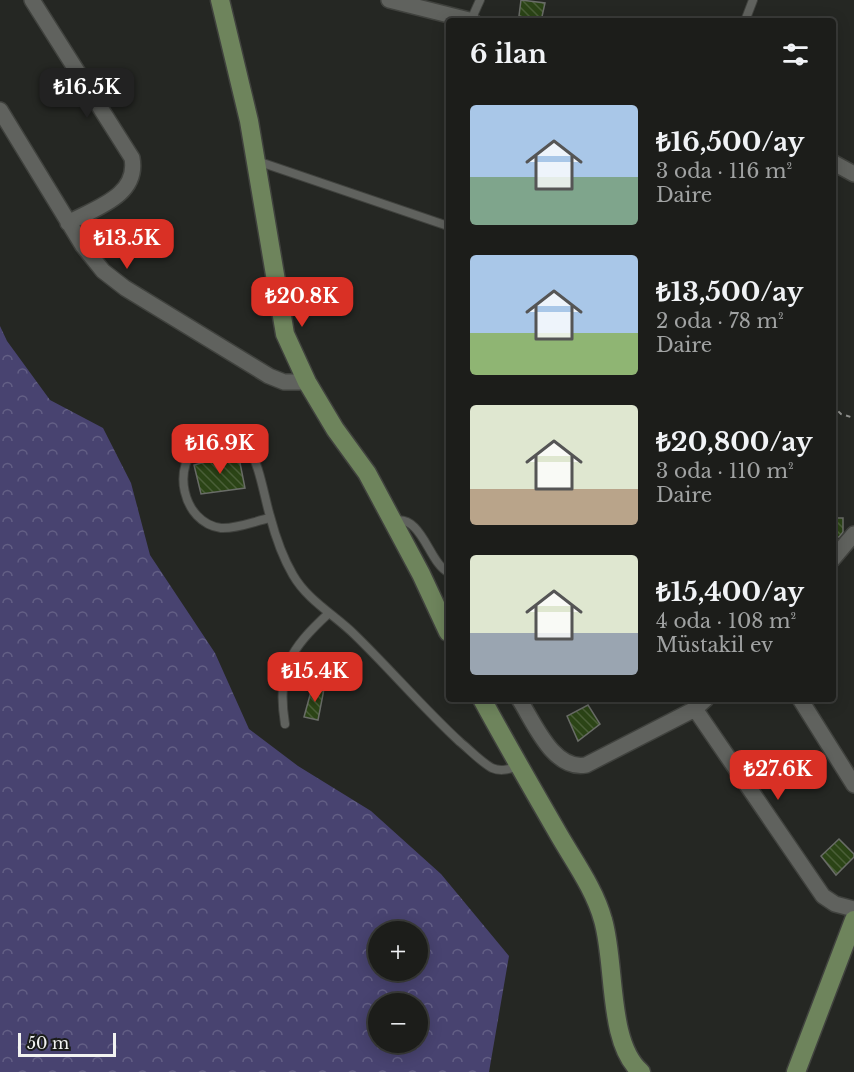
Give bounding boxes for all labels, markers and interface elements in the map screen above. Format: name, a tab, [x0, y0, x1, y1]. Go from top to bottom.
text: 6 ilan	[470, 38, 547, 70]
icon: filters	[779, 38, 812, 71]
pin: ₺16.5K	[38, 68, 136, 119]
text: ₺16.5K	[53, 75, 121, 99]
text: ₺16,500/ay	[656, 126, 804, 158]
icon: home	[518, 129, 590, 201]
text: 3 oda · 116 m²	[656, 159, 792, 183]
text: Daire	[656, 183, 712, 207]
pin: ₺13.5K	[78, 219, 176, 270]
text: ₺13.5K	[94, 226, 160, 250]
text: ₺13,500/ay	[656, 276, 803, 308]
pin: ₺20.8K	[253, 277, 351, 328]
icon: home	[518, 279, 590, 351]
text: ₺20.8K	[265, 284, 339, 308]
text: 2 oda · 78 m²	[656, 309, 784, 333]
text: Daire	[656, 333, 712, 357]
pin: ₺16.9K	[171, 424, 269, 475]
text: ₺20,800/ay	[656, 426, 813, 458]
icon: home	[518, 429, 590, 501]
text: ₺16.9K	[186, 431, 254, 455]
text: 3 oda · 110 m²	[656, 459, 794, 483]
text: Daire	[656, 483, 712, 507]
text: ₺15,400/ay	[656, 576, 804, 608]
icon: home	[518, 579, 590, 651]
text: 4 oda · 108 m²	[656, 609, 796, 633]
text: Müstakil ev	[656, 633, 773, 657]
pin: ₺15.4K	[266, 652, 364, 703]
text: ₺15.4K	[282, 659, 348, 683]
pin: ₺27.6K	[729, 750, 827, 801]
text: ₺27.6K	[744, 757, 812, 781]
map controls	[368, 921, 428, 1053]
button: +	[368, 921, 428, 981]
button: −	[368, 993, 428, 1053]
scale bar	[18, 1030, 116, 1058]
text: 50 m	[27, 1033, 69, 1053]

